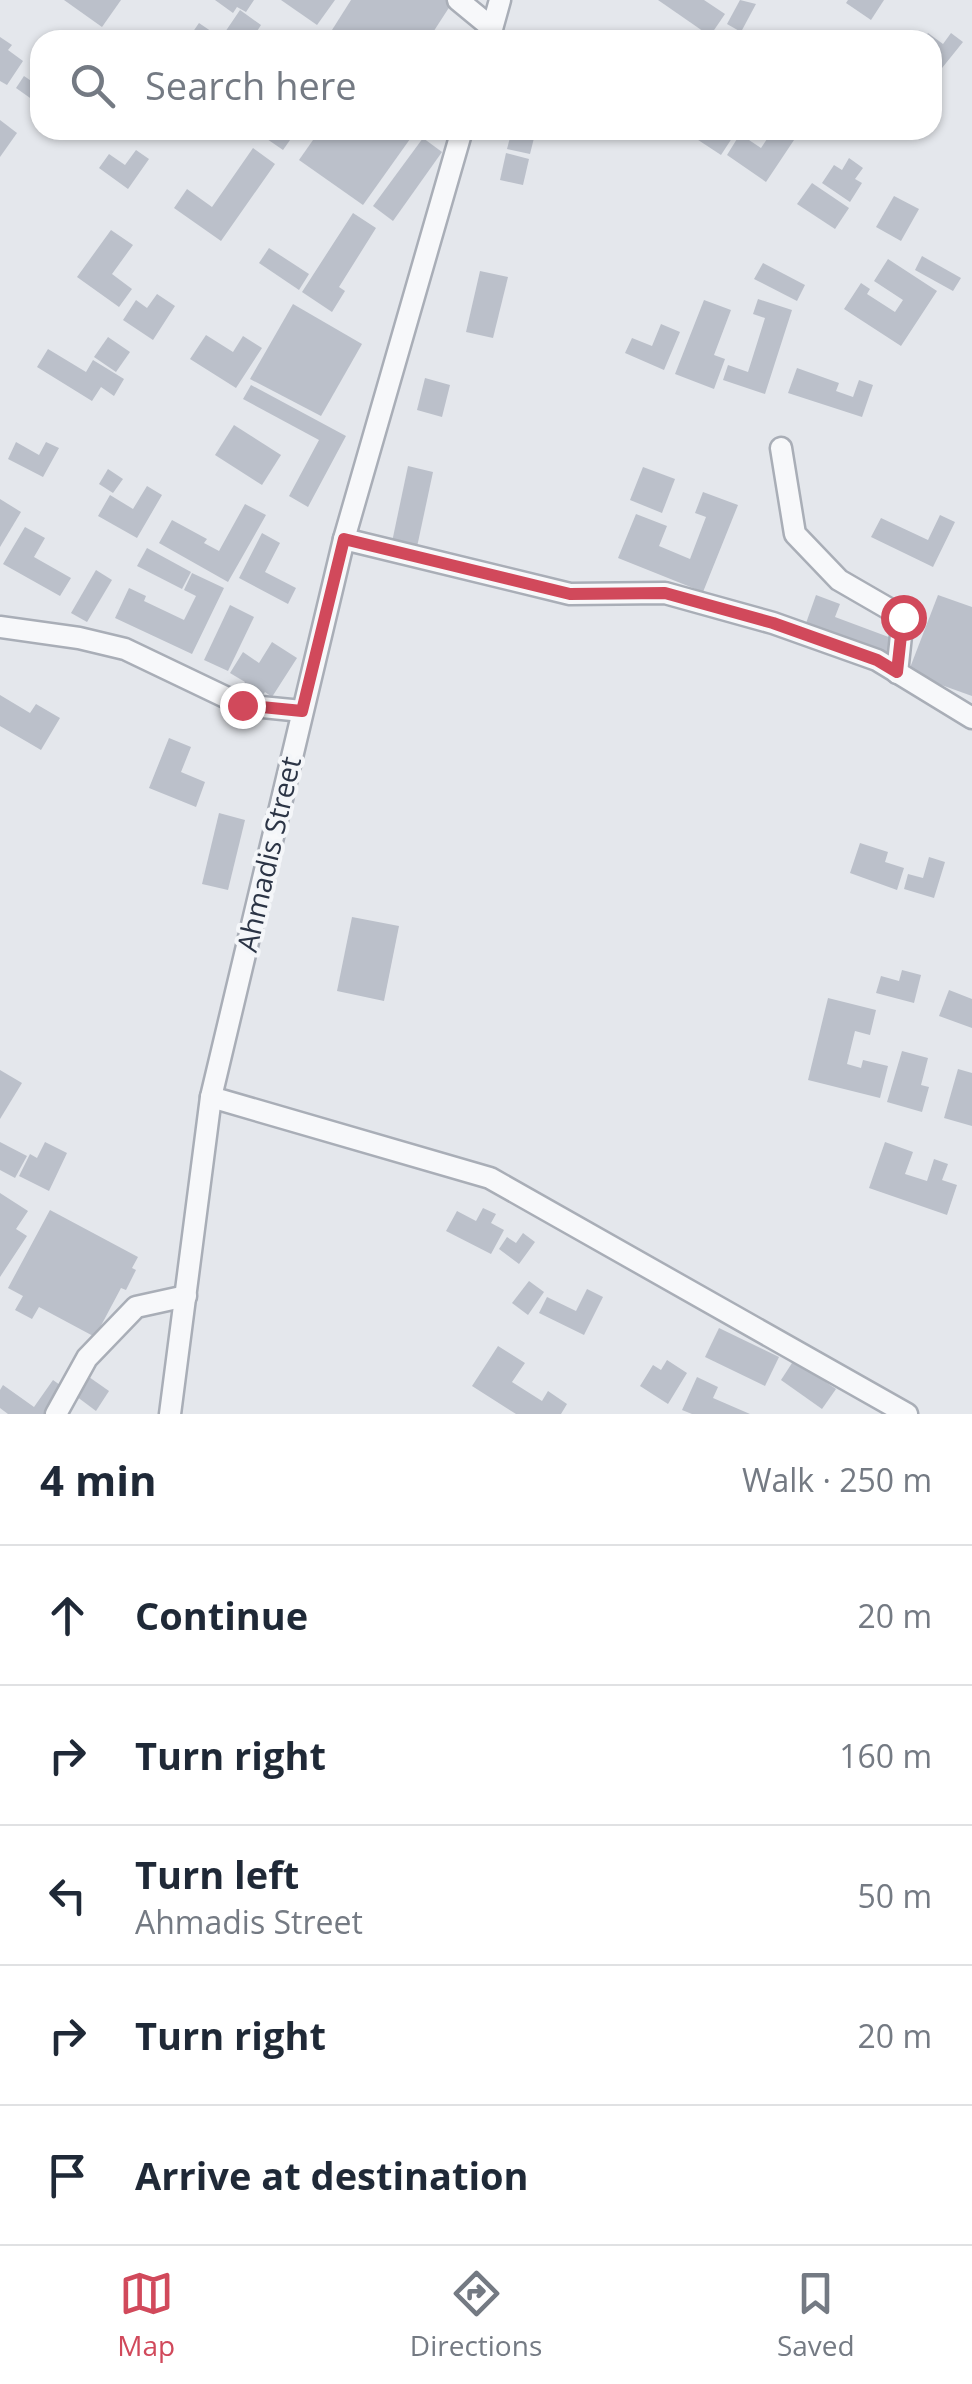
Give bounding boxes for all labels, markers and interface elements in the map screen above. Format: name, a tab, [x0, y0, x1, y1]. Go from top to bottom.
search box	[30, 30, 942, 140]
icon: search	[65, 58, 120, 113]
text: Search here	[145, 59, 357, 111]
route start	[881, 595, 927, 641]
route end	[220, 683, 266, 729]
street label: Ahmadis Street	[227, 753, 309, 955]
text: 4 min	[40, 1451, 157, 1508]
text: Walk · 250 m	[742, 1458, 932, 1501]
icon: ahead	[40, 1588, 95, 1643]
text: Continue	[135, 1589, 308, 1641]
text: 20 m	[857, 1594, 932, 1637]
icon: right	[40, 1728, 95, 1783]
text: Turn right	[135, 1729, 326, 1781]
text: 160 m	[839, 1734, 932, 1777]
text: Turn left	[135, 1848, 299, 1900]
icon: left	[40, 1868, 95, 1923]
text: 50 m	[857, 1874, 932, 1917]
text: Ahmadis Street	[135, 1900, 363, 1943]
icon: right	[40, 2008, 95, 2063]
text: Turn right	[135, 2009, 326, 2061]
text: 20 m	[857, 2014, 932, 2057]
icon: arrive	[40, 2148, 95, 2203]
text: Arrive at destination	[135, 2149, 529, 2201]
tab: Map	[117, 2266, 175, 2364]
tab: Directions	[410, 2266, 542, 2364]
tab: Saved	[777, 2266, 855, 2364]

